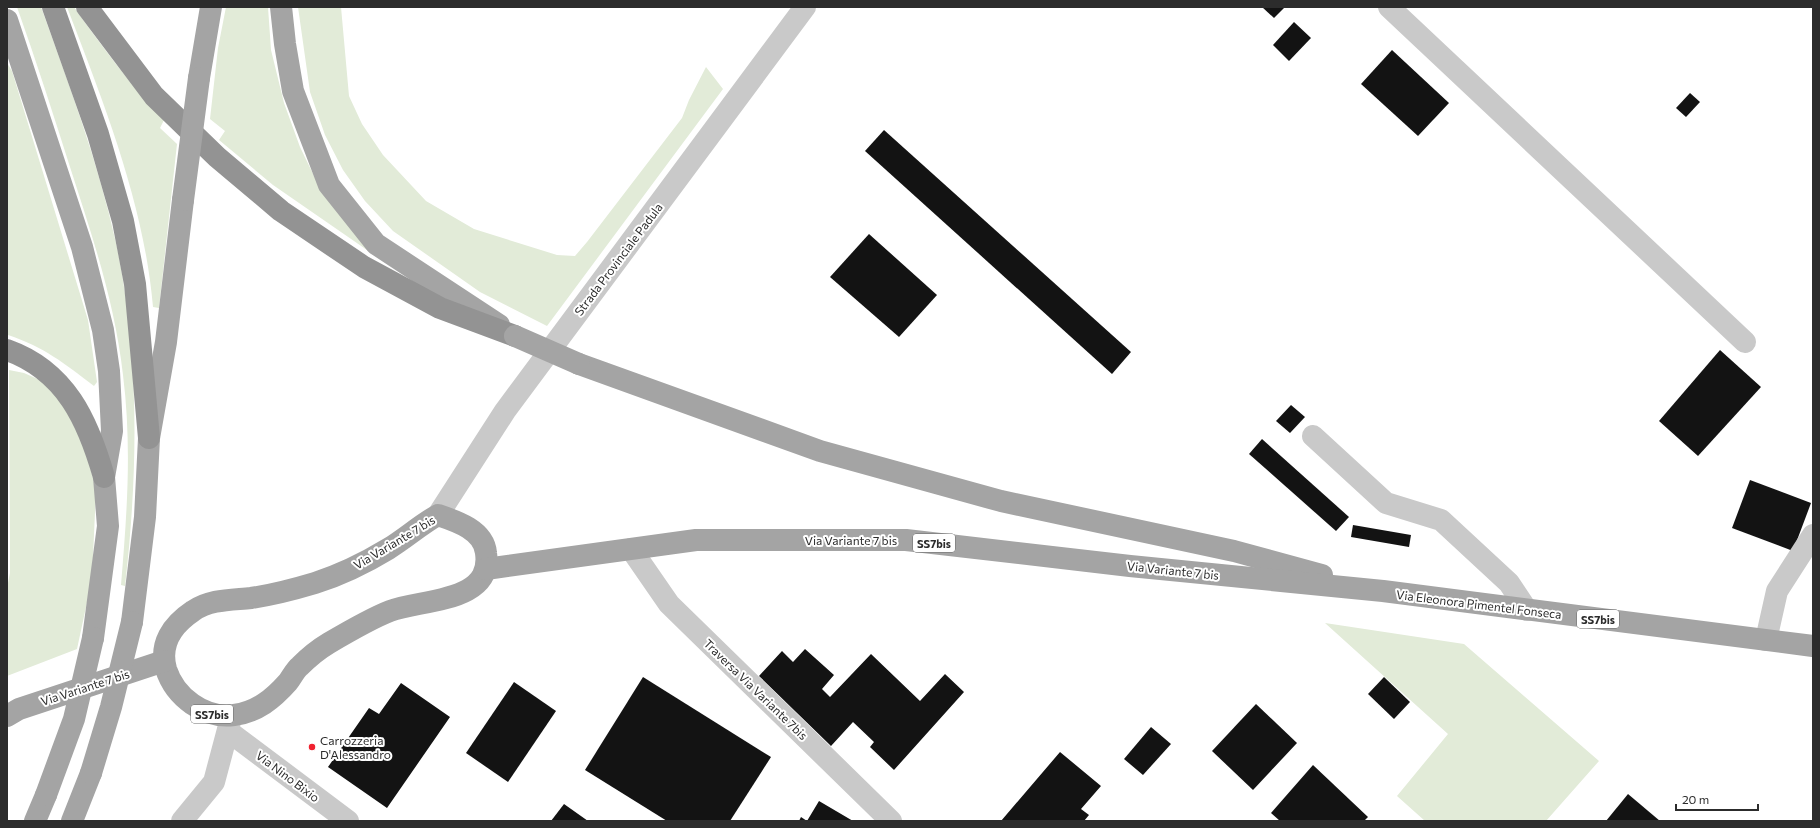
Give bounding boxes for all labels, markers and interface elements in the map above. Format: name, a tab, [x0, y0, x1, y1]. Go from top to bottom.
street label: Strada Provinciale Padula	[571, 200, 665, 318]
street label: Via Variante 7 bis	[351, 512, 437, 572]
street label: Via Variante 7 bis	[805, 533, 897, 547]
road number: SS7bis	[913, 534, 955, 552]
street label: Via Variante 7 bis	[1126, 558, 1220, 582]
street label: Via Eleonora Pimentel Fonseca	[1396, 587, 1562, 621]
road number: SS7bis	[1577, 610, 1619, 628]
street label: Traversa Via Variante 7bis	[701, 636, 811, 742]
street label: Via Variante 7 bis	[39, 666, 131, 708]
road number: SS7bis	[191, 705, 233, 723]
place label: Carrozzeria D'Alessandro	[320, 733, 391, 761]
marker: Carrozzeria D'Alessandro	[307, 742, 317, 752]
street label: Via Nino Bixio	[254, 748, 322, 804]
scale bar	[1676, 786, 1758, 812]
text: 20 m	[1682, 792, 1709, 806]

